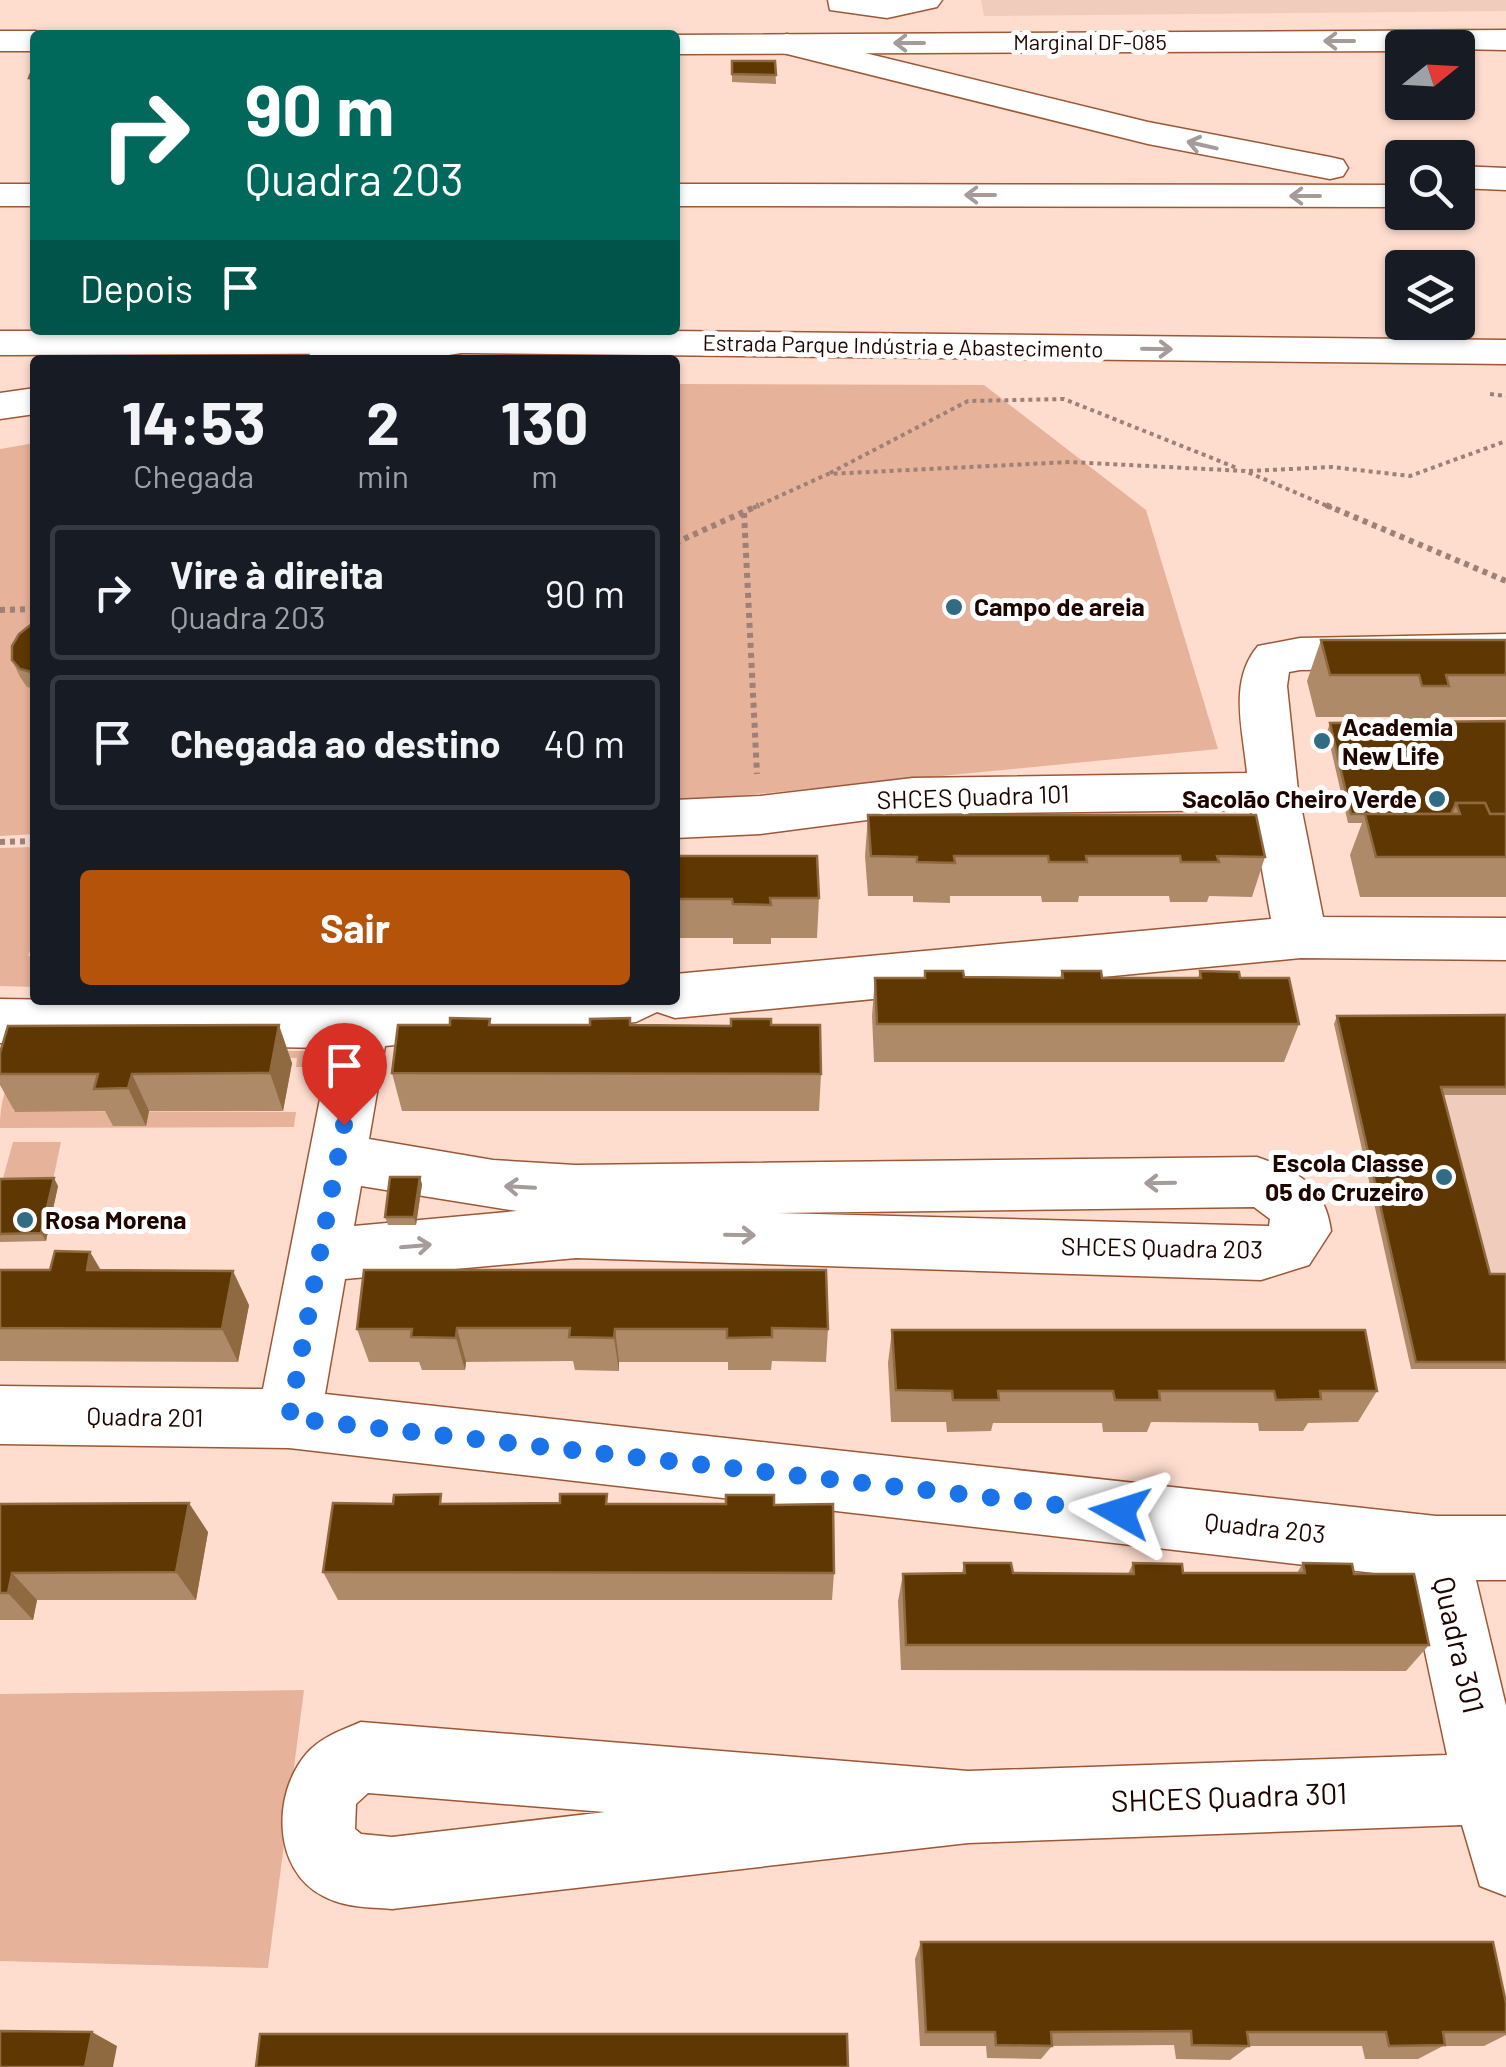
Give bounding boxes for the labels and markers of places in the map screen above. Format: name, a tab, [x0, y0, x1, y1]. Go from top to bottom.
place label: Campo de areia	[974, 591, 1145, 621]
marker: Campo de areia	[943, 596, 965, 618]
place label: Academia New Life	[1342, 711, 1453, 770]
marker: Academia New Life	[1311, 730, 1333, 752]
place label: Sacolão Cheiro Verde	[1182, 783, 1417, 813]
marker: Sacolão Cheiro Verde	[1426, 788, 1448, 810]
pin	[302, 1023, 387, 1126]
place label: Escola Classe 05 do Cruzeiro	[1265, 1147, 1424, 1206]
marker: Escola Classe 05 do Cruzeiro	[1433, 1166, 1455, 1188]
place label: Rosa Morena	[45, 1204, 186, 1234]
marker: Rosa Morena	[14, 1209, 36, 1231]

